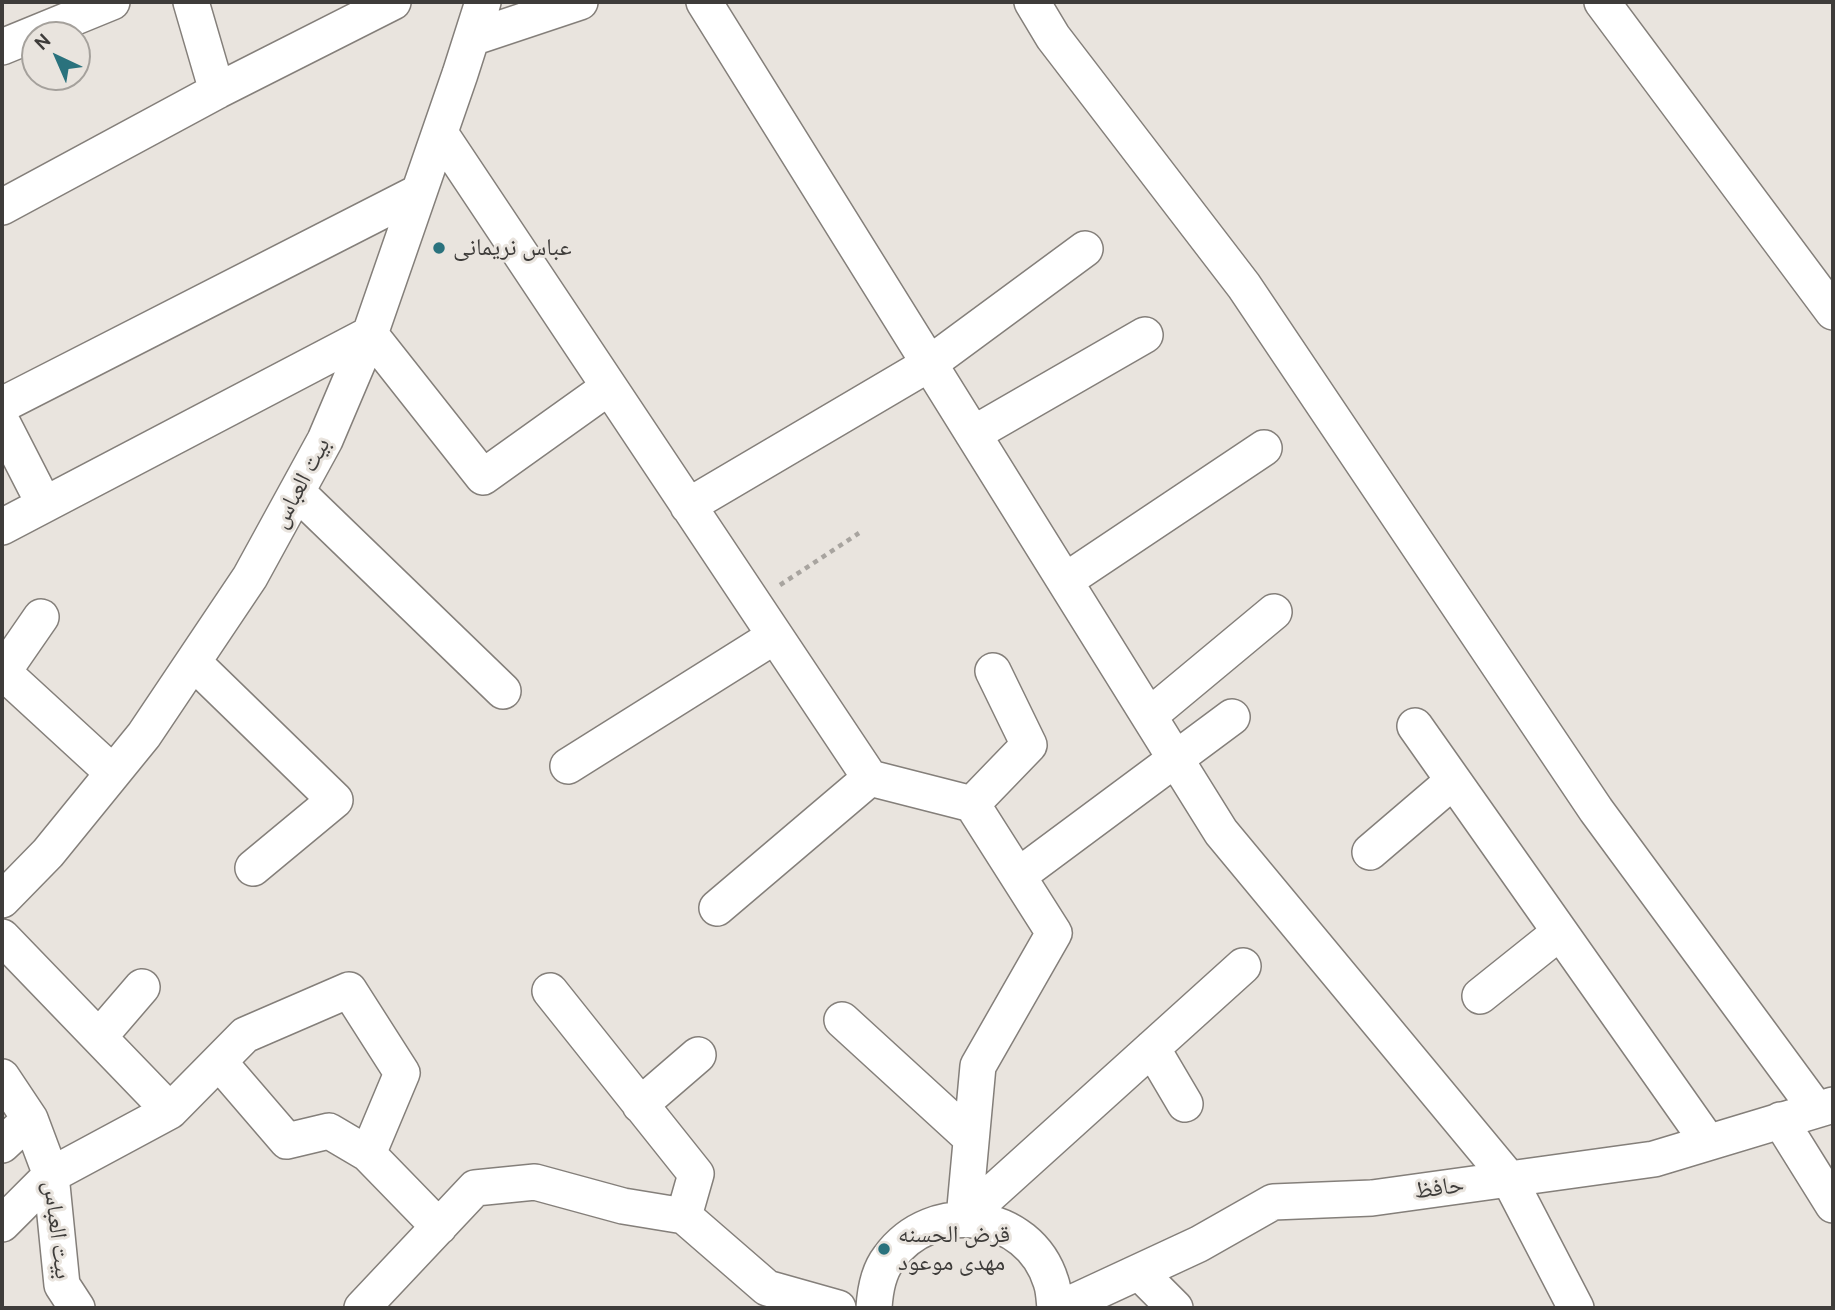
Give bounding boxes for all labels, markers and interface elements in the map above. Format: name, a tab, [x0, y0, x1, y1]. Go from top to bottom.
north arrow	[21, 21, 91, 91]
text: N	[30, 29, 55, 55]
place label: عباس نریمانی	[453, 234, 572, 262]
marker: عباس نریمانی	[431, 240, 447, 256]
street label: بیت العباس	[265, 433, 337, 533]
street label: حافظ	[1412, 1170, 1466, 1206]
street label: بیت العباس	[37, 1179, 77, 1281]
place label: قرض الحسنه مهدی موعود	[898, 1221, 1010, 1277]
marker: قرض الحسنه مهدی موعود	[876, 1241, 892, 1257]

